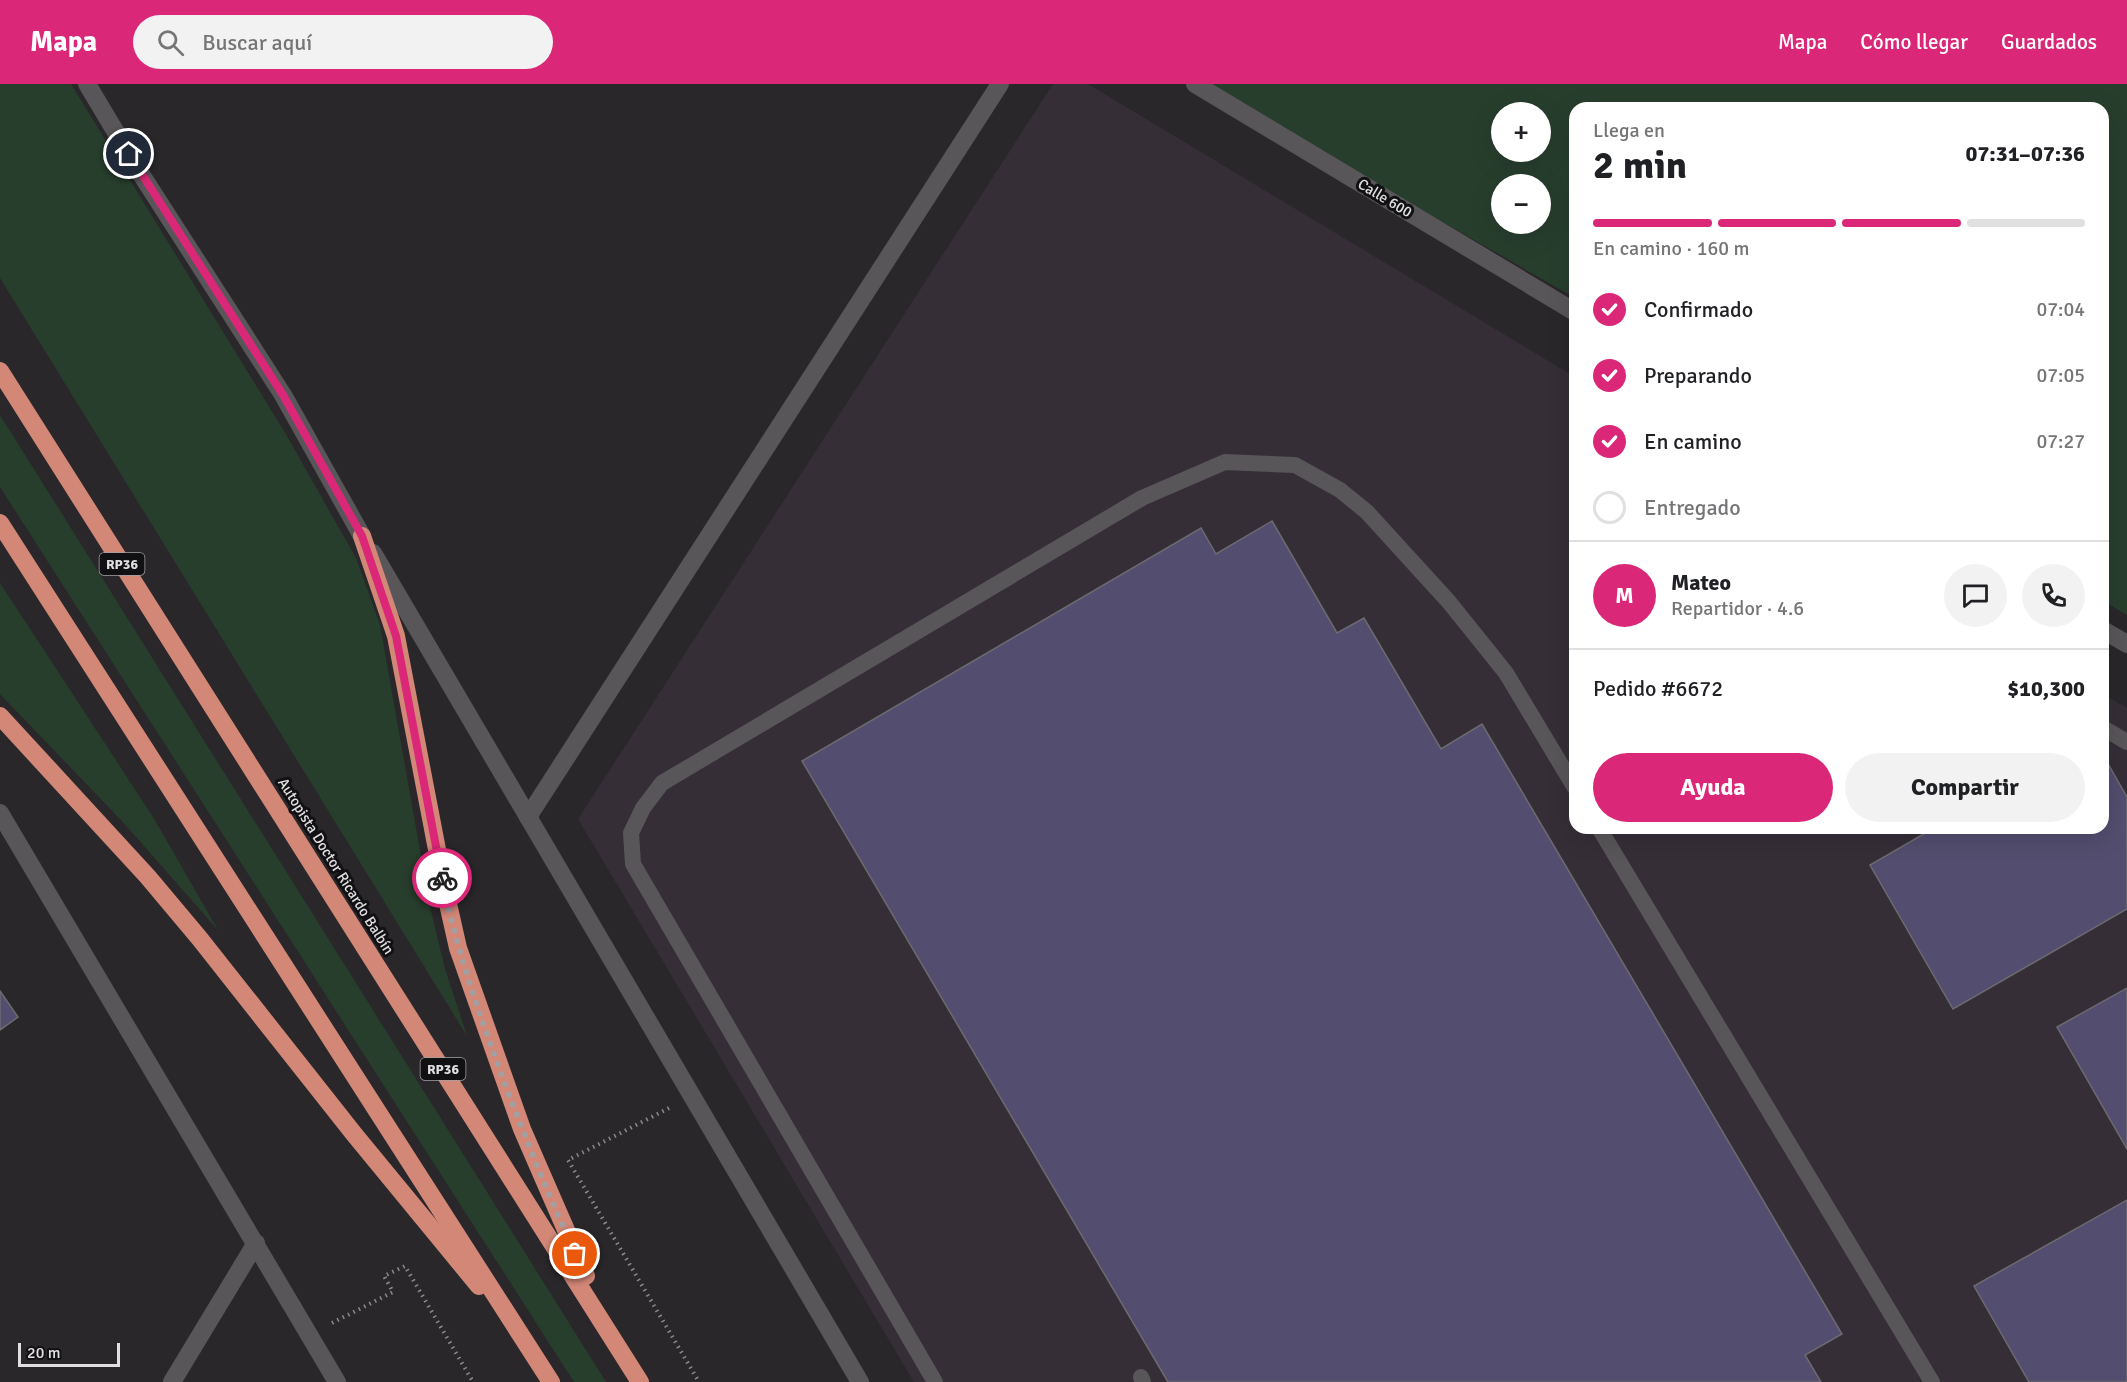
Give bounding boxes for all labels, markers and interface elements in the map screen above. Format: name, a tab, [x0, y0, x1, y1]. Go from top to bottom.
search box	[133, 15, 553, 69]
text: Mapa	[30, 25, 97, 59]
icon: search	[154, 26, 187, 59]
text: Buscar aquí	[202, 29, 312, 56]
text: Mapa	[1778, 29, 1827, 55]
text: Cómo llegar	[1860, 29, 1968, 55]
text: Guardados	[2001, 29, 2097, 55]
map controls	[1491, 102, 1551, 234]
button: +	[1491, 102, 1551, 162]
text: Llega en	[1593, 118, 1665, 143]
pin	[103, 128, 154, 179]
icon: home	[112, 137, 145, 170]
text: 07:31–07:36	[1966, 140, 2085, 167]
text: 2 min	[1593, 141, 1687, 189]
button: −	[1491, 174, 1551, 234]
street label: Calle 600	[1355, 175, 1415, 221]
text: En camino · 160 m	[1593, 236, 1750, 261]
icon: check	[1593, 293, 1626, 326]
text: Confirmado	[1644, 296, 1753, 323]
text: 07:04	[2036, 297, 2085, 322]
icon: check	[1593, 359, 1626, 392]
text: Preparando	[1644, 362, 1752, 389]
text: 07:05	[2036, 363, 2085, 388]
icon: check	[1593, 425, 1626, 458]
text: En camino	[1644, 428, 1742, 455]
text: 07:27	[2036, 429, 2085, 454]
text: Entregado	[1644, 494, 1741, 521]
road number: RP36	[100, 553, 144, 575]
button: chat	[1944, 564, 2007, 627]
button: phone	[2022, 564, 2085, 627]
text: Mateo	[1671, 569, 1731, 596]
text: M	[1615, 582, 1634, 609]
text: Repartidor · 4.6	[1671, 596, 1804, 621]
text: Pedido #6672	[1593, 675, 1723, 702]
text: $10,300	[2007, 675, 2085, 702]
button: Ayuda	[1593, 753, 1833, 822]
button: Compartir	[1845, 753, 2085, 822]
street label: Autopista Doctor Ricardo Balbín	[274, 774, 398, 958]
courier	[412, 848, 472, 908]
icon: bike	[426, 862, 459, 895]
road number: RP36	[420, 1058, 466, 1080]
pin	[549, 1228, 600, 1279]
icon: bag	[558, 1237, 591, 1270]
scale bar	[18, 1340, 120, 1368]
text: 20 m	[27, 1343, 61, 1363]

